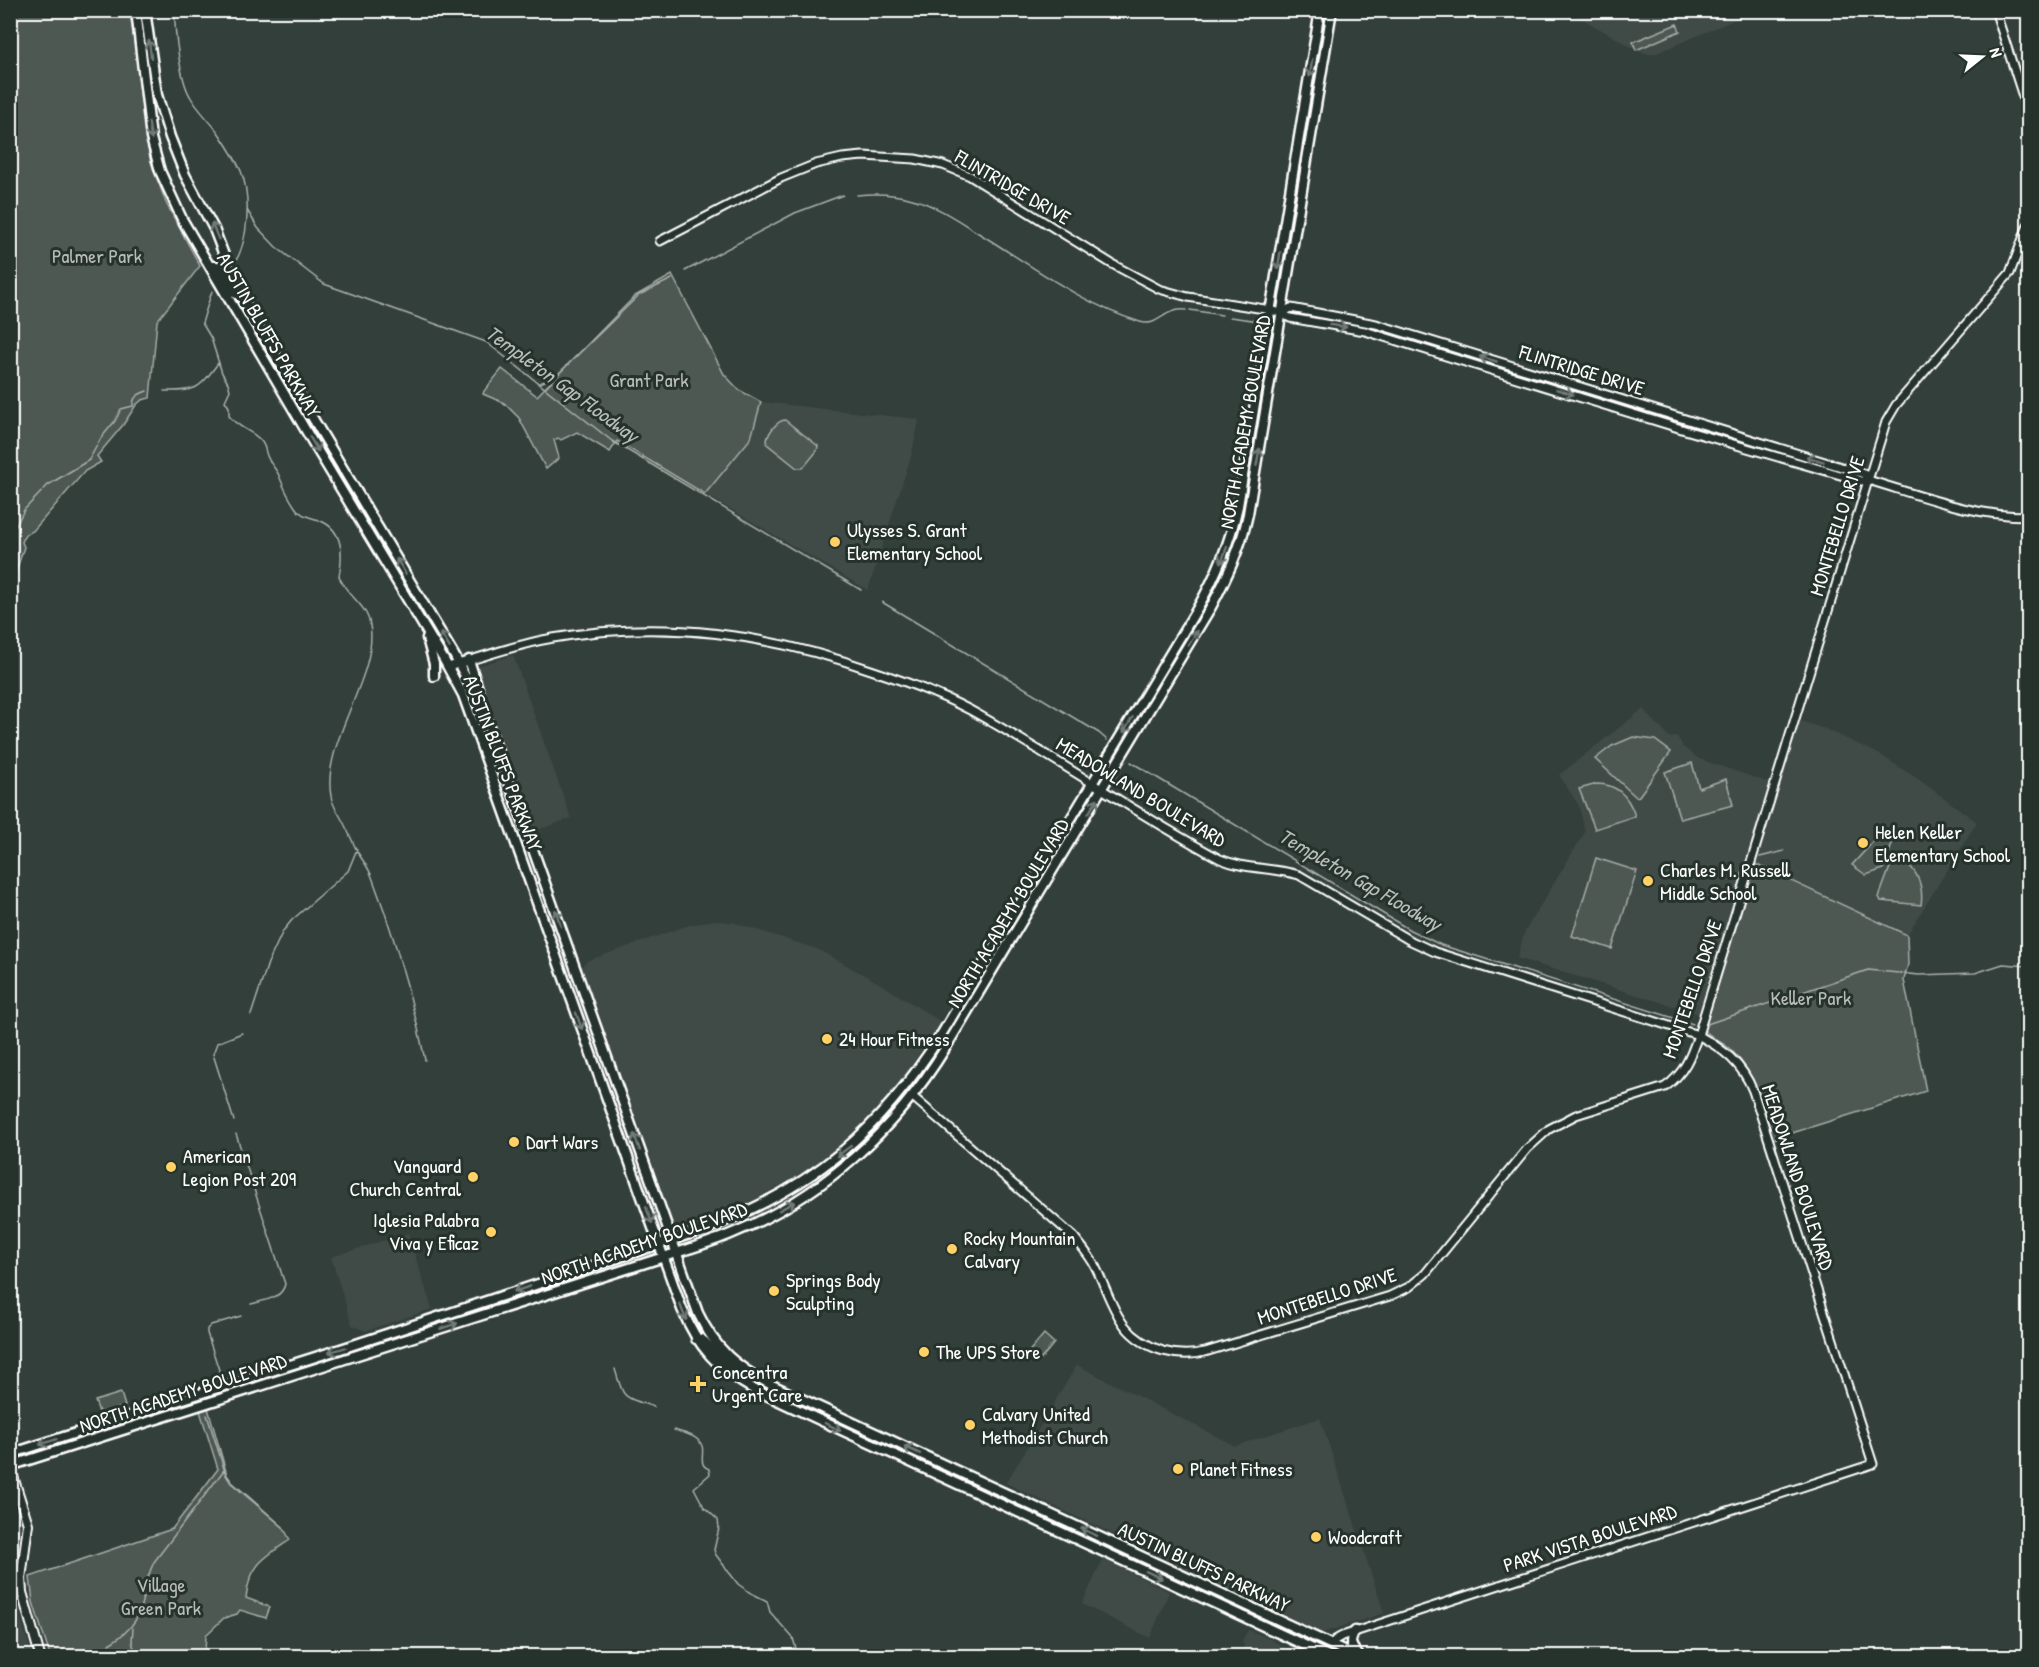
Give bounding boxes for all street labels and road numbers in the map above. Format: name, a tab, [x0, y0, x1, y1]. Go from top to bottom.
street label: FLINTRIDGE DRIVE	[950, 142, 1076, 231]
street label: AUSTIN BLUFFS PARKWAY	[211, 247, 328, 422]
street label: NORTH ACADEMY BOULEVARD	[1212, 313, 1277, 531]
street label: FLINTRIDGE DRIVE	[1515, 337, 1648, 401]
street label: MONTEBELLO DRIVE	[1802, 453, 1871, 599]
street label: AUSTIN BLUFFS PARKWAY	[457, 671, 550, 855]
street label: MEADOWLAND BOULEVARD	[1051, 730, 1232, 853]
street label: NORTH ACADEMY BOULEVARD	[940, 813, 1075, 1012]
street label: MONTEBELLO DRIVE	[1655, 916, 1728, 1062]
street label: MEADOWLAND BOULEVARD	[1756, 1081, 1841, 1274]
street label: NORTH ACADEMY BOULEVARD	[537, 1194, 751, 1291]
street label: MONTEBELLO DRIVE	[1254, 1260, 1400, 1331]
street label: NORTH ACADEMY BOULEVARD	[76, 1346, 290, 1439]
street label: PARK VISTA BOULEVARD	[1500, 1497, 1680, 1578]
street label: AUSTIN BLUFFS PARKWAY	[1114, 1515, 1295, 1618]

